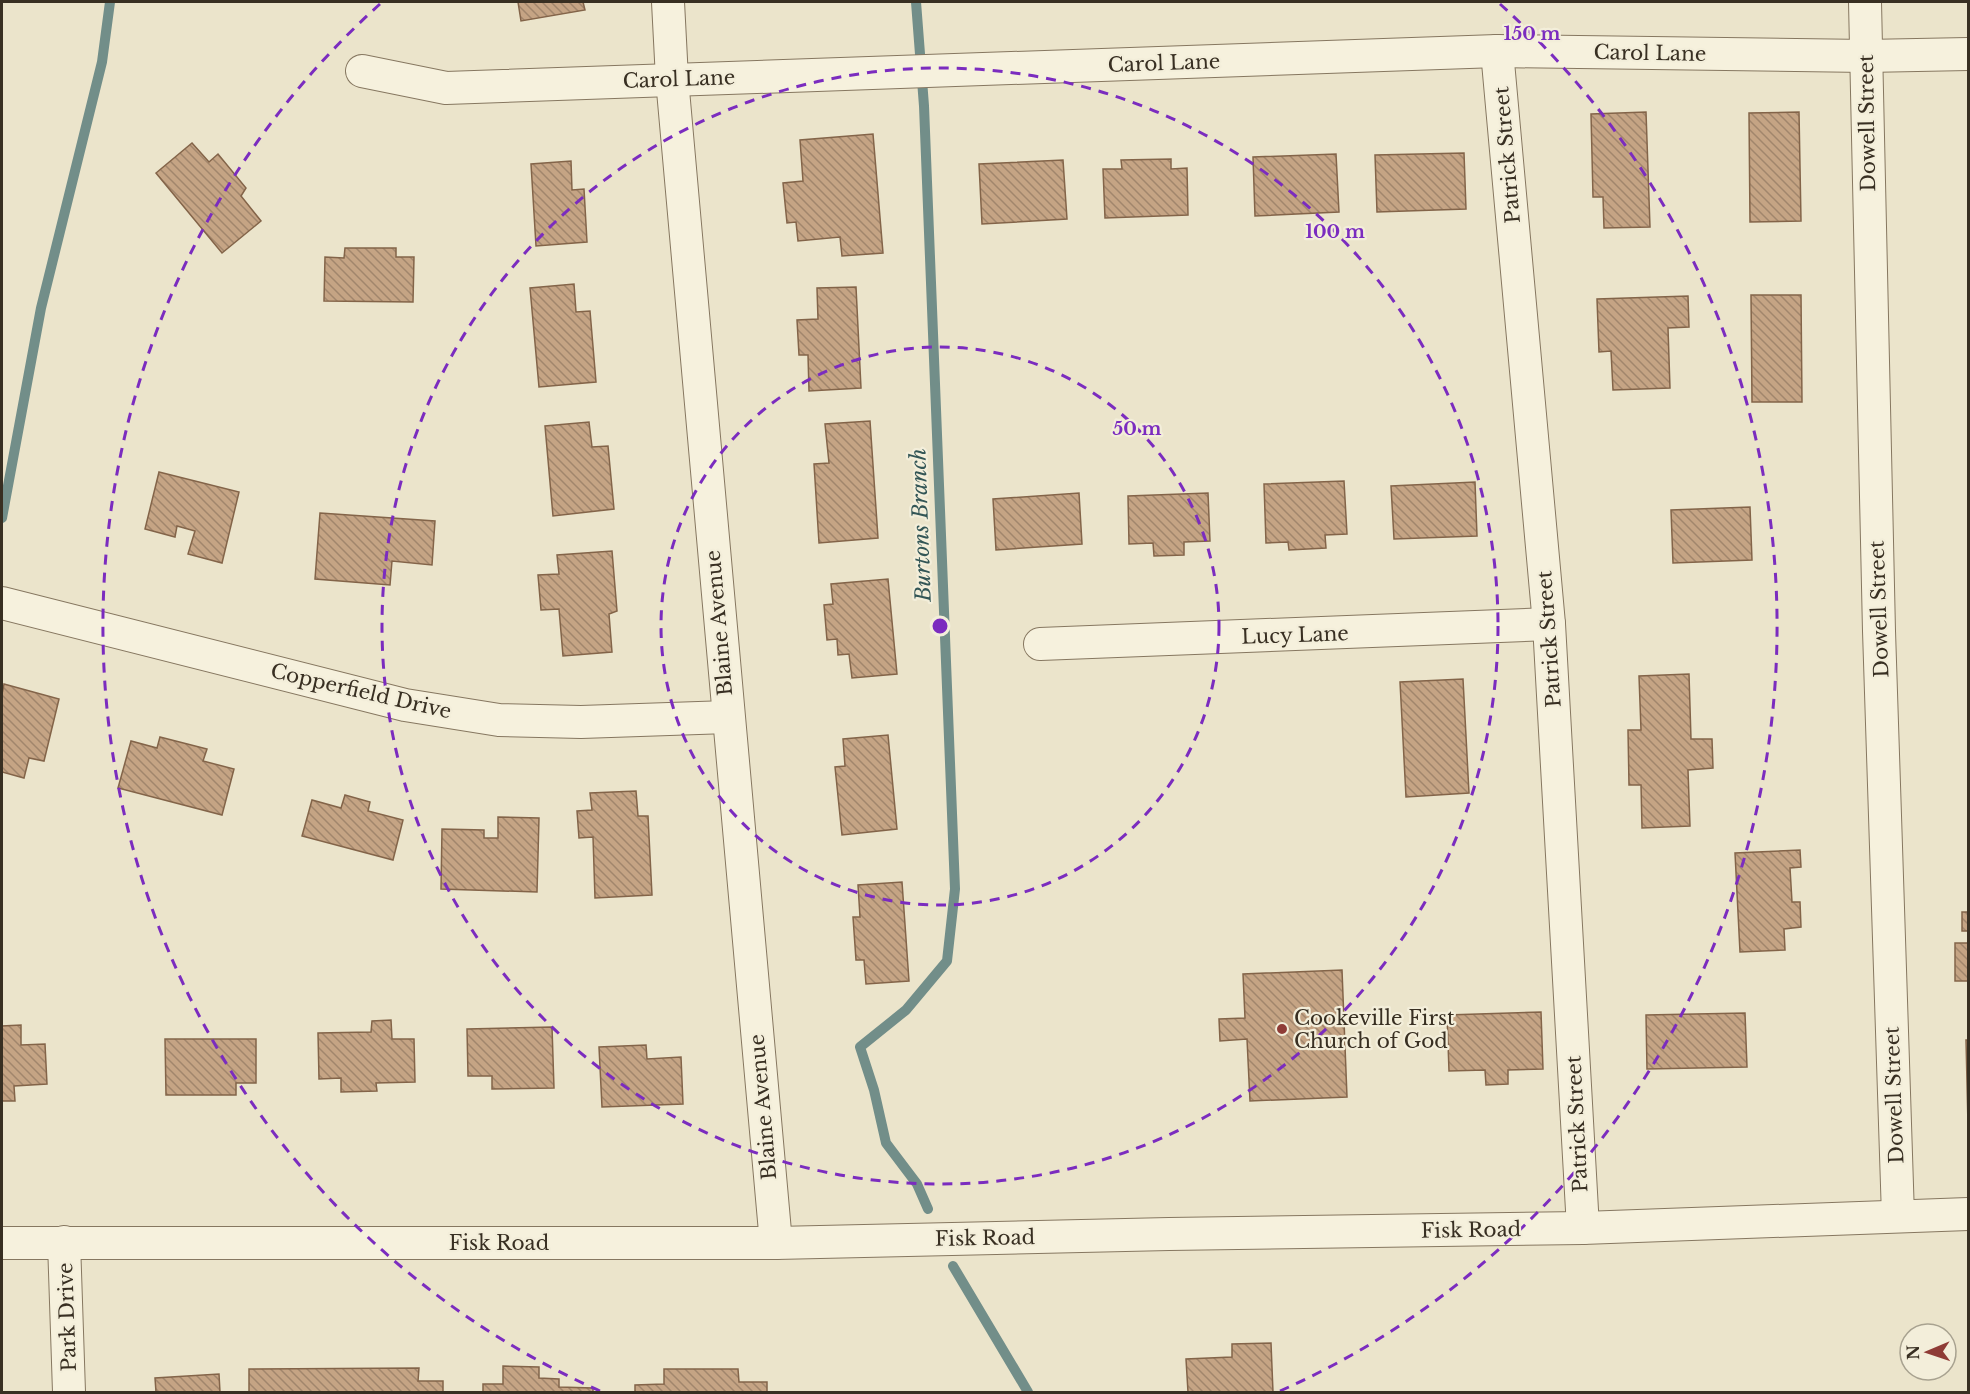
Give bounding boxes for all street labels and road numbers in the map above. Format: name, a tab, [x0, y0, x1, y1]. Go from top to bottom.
street label: Carol Lane	[1593, 40, 1707, 66]
street label: Carol Lane	[1107, 49, 1221, 77]
street label: Dowell Street	[1854, 54, 1880, 192]
street label: Carol Lane	[622, 65, 736, 93]
street label: Patrick Street	[1489, 85, 1525, 224]
street label: Dowell Street	[1865, 539, 1893, 678]
street label: Blaine Avenue	[701, 549, 737, 697]
street label: Patrick Street	[1532, 569, 1566, 708]
street label: Lucy Lane	[1241, 621, 1349, 649]
street label: Copperfield Drive	[268, 659, 454, 723]
street label: Dowell Street	[1880, 1025, 1908, 1164]
street label: Blaine Avenue	[745, 1033, 781, 1181]
street label: Patrick Street	[1561, 1054, 1593, 1193]
street label: Fisk Road	[1421, 1217, 1521, 1243]
street label: Fisk Road	[935, 1225, 1035, 1251]
street label: Fisk Road	[449, 1231, 549, 1255]
street label: Park Drive	[53, 1262, 81, 1372]

